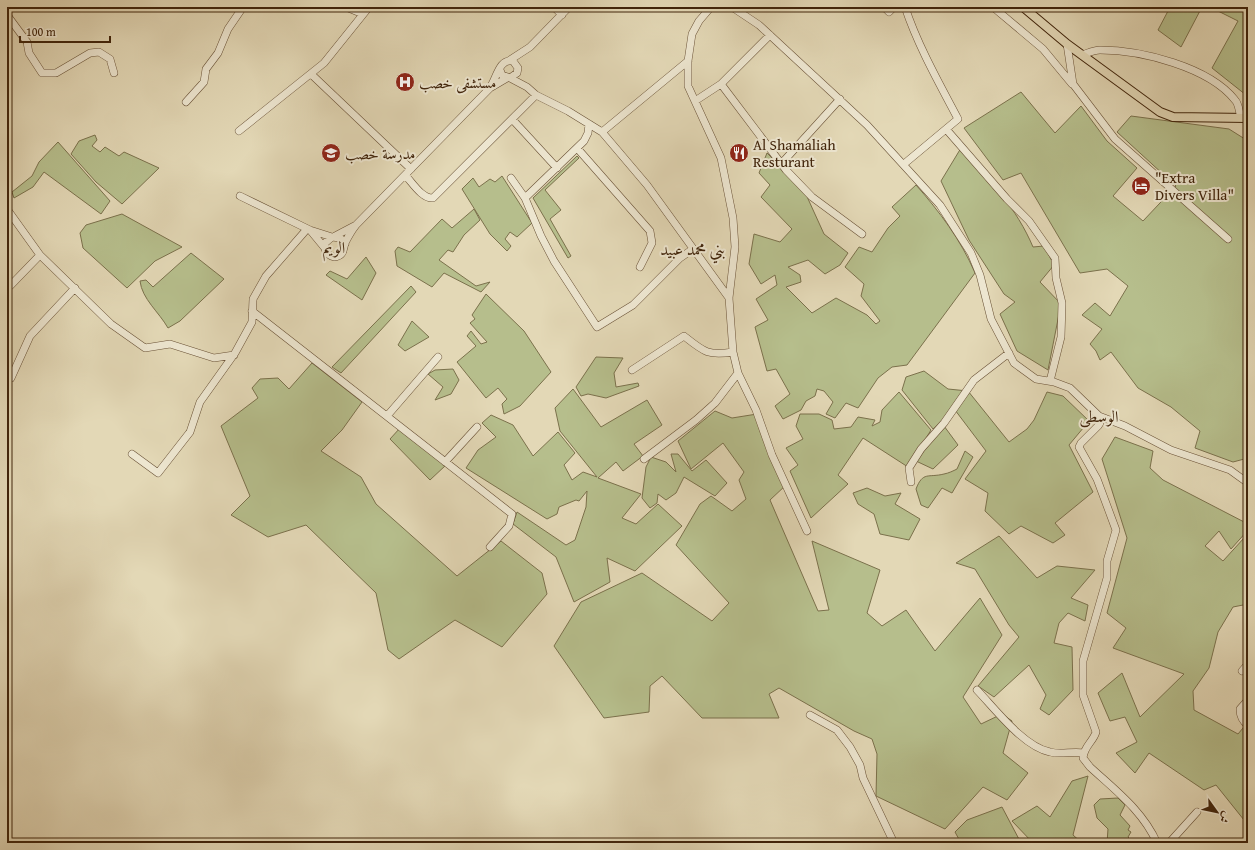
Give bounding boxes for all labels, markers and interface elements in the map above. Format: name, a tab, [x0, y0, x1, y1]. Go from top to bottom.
scale bar	[20, 18, 110, 44]
text: 100 m	[26, 23, 56, 40]
hospital icon: مستشفى خصب	[394, 71, 416, 93]
place label: مستشفى خصب	[419, 72, 496, 94]
place label: Al Shamaliah Resturant	[753, 134, 836, 172]
school or university icon: مدرسة خصب	[320, 142, 342, 164]
restaurant icon: Al Shamaliah Resturant	[728, 142, 750, 164]
place label: مدرسة خصب	[345, 143, 415, 164]
place label: "Extra Divers Villa"	[1155, 167, 1234, 205]
hotel icon: "Extra Divers Villa"	[1130, 175, 1152, 197]
district label: الويم	[323, 235, 345, 262]
district label: بني محمد عبيد	[660, 237, 726, 264]
district label: الوسطى	[1079, 404, 1119, 428]
north arrow	[1197, 792, 1237, 832]
text: ش	[1216, 809, 1235, 826]

